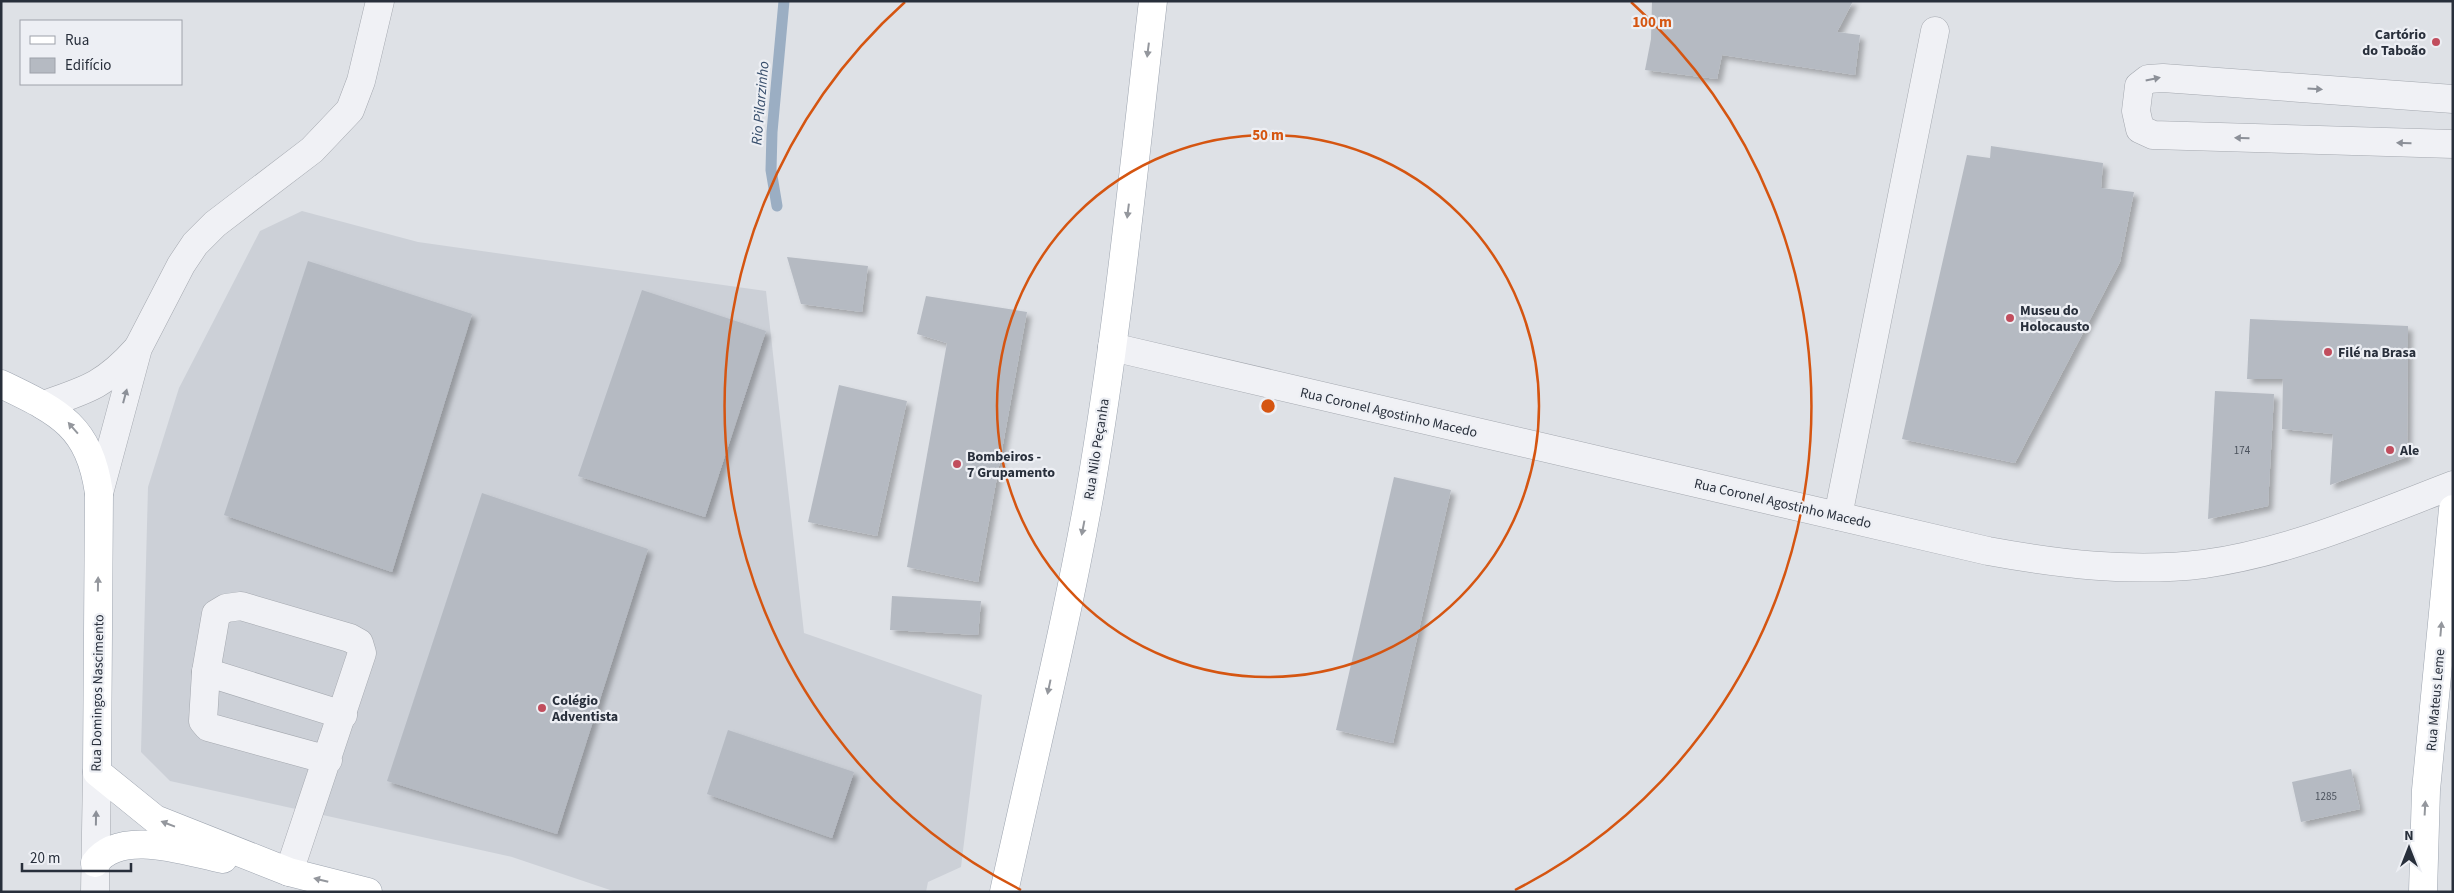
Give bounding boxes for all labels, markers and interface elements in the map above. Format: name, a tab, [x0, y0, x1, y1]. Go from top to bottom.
text: 100 m	[1632, 12, 1672, 33]
legend	[20, 20, 182, 85]
place label: Cartório do Taboão	[2362, 25, 2426, 61]
text: Rua	[65, 30, 89, 51]
marker: Cartório do Taboão	[2430, 36, 2442, 48]
one-way arrow	[1143, 42, 1151, 58]
text: Edifício	[65, 55, 112, 76]
water label: Rio Pilarzinho	[746, 60, 775, 146]
one-way arrow	[2145, 75, 2161, 83]
one-way arrow	[2307, 85, 2323, 93]
text: 50 m	[1252, 125, 1284, 146]
one-way arrow	[2233, 134, 2249, 142]
one-way arrow	[2396, 138, 2412, 146]
one-way arrow	[1124, 203, 1132, 219]
place label: Museu do Holocausto	[2020, 301, 2090, 337]
marker: Museu do Holocausto	[2004, 312, 2016, 324]
place label: Filé na Brasa	[2338, 343, 2416, 363]
marker: Filé na Brasa	[2322, 346, 2334, 358]
street label: Rua Coronel Agostinho Macedo	[1298, 383, 1479, 443]
one-way arrow	[122, 388, 130, 403]
street label: Rua Nilo Peçanha	[1079, 397, 1115, 501]
centre of rings	[1259, 397, 1277, 415]
one-way arrow	[67, 421, 78, 434]
place label: Ale	[2399, 441, 2419, 461]
house number: 174	[2234, 443, 2251, 458]
marker: Ale	[2384, 444, 2396, 456]
place label: Bombeiros - 7 Grupamento	[967, 447, 1055, 483]
marker: Bombeiros - 7 Grupamento	[951, 458, 963, 470]
street label: Rua Coronel Agostinho Macedo	[1692, 474, 1873, 534]
one-way arrow	[1078, 520, 1086, 536]
one-way arrow	[94, 575, 102, 591]
street label: Rua Domingos Nascimento	[87, 614, 109, 772]
one-way arrow	[2438, 621, 2446, 637]
street label: Rua Mateus Leme	[2422, 648, 2450, 752]
one-way arrow	[1045, 679, 1053, 694]
place label: Colégio Adventista	[551, 691, 618, 727]
marker: Colégio Adventista	[536, 702, 548, 714]
house number: 1285	[2315, 789, 2337, 804]
one-way arrow	[2422, 800, 2430, 816]
one-way arrow	[92, 809, 100, 825]
one-way arrow	[161, 820, 175, 828]
north arrow	[2384, 823, 2434, 873]
text: N	[2404, 826, 2414, 846]
scale bar	[22, 840, 131, 872]
text: 20 m	[30, 848, 60, 869]
one-way arrow	[313, 876, 328, 884]

